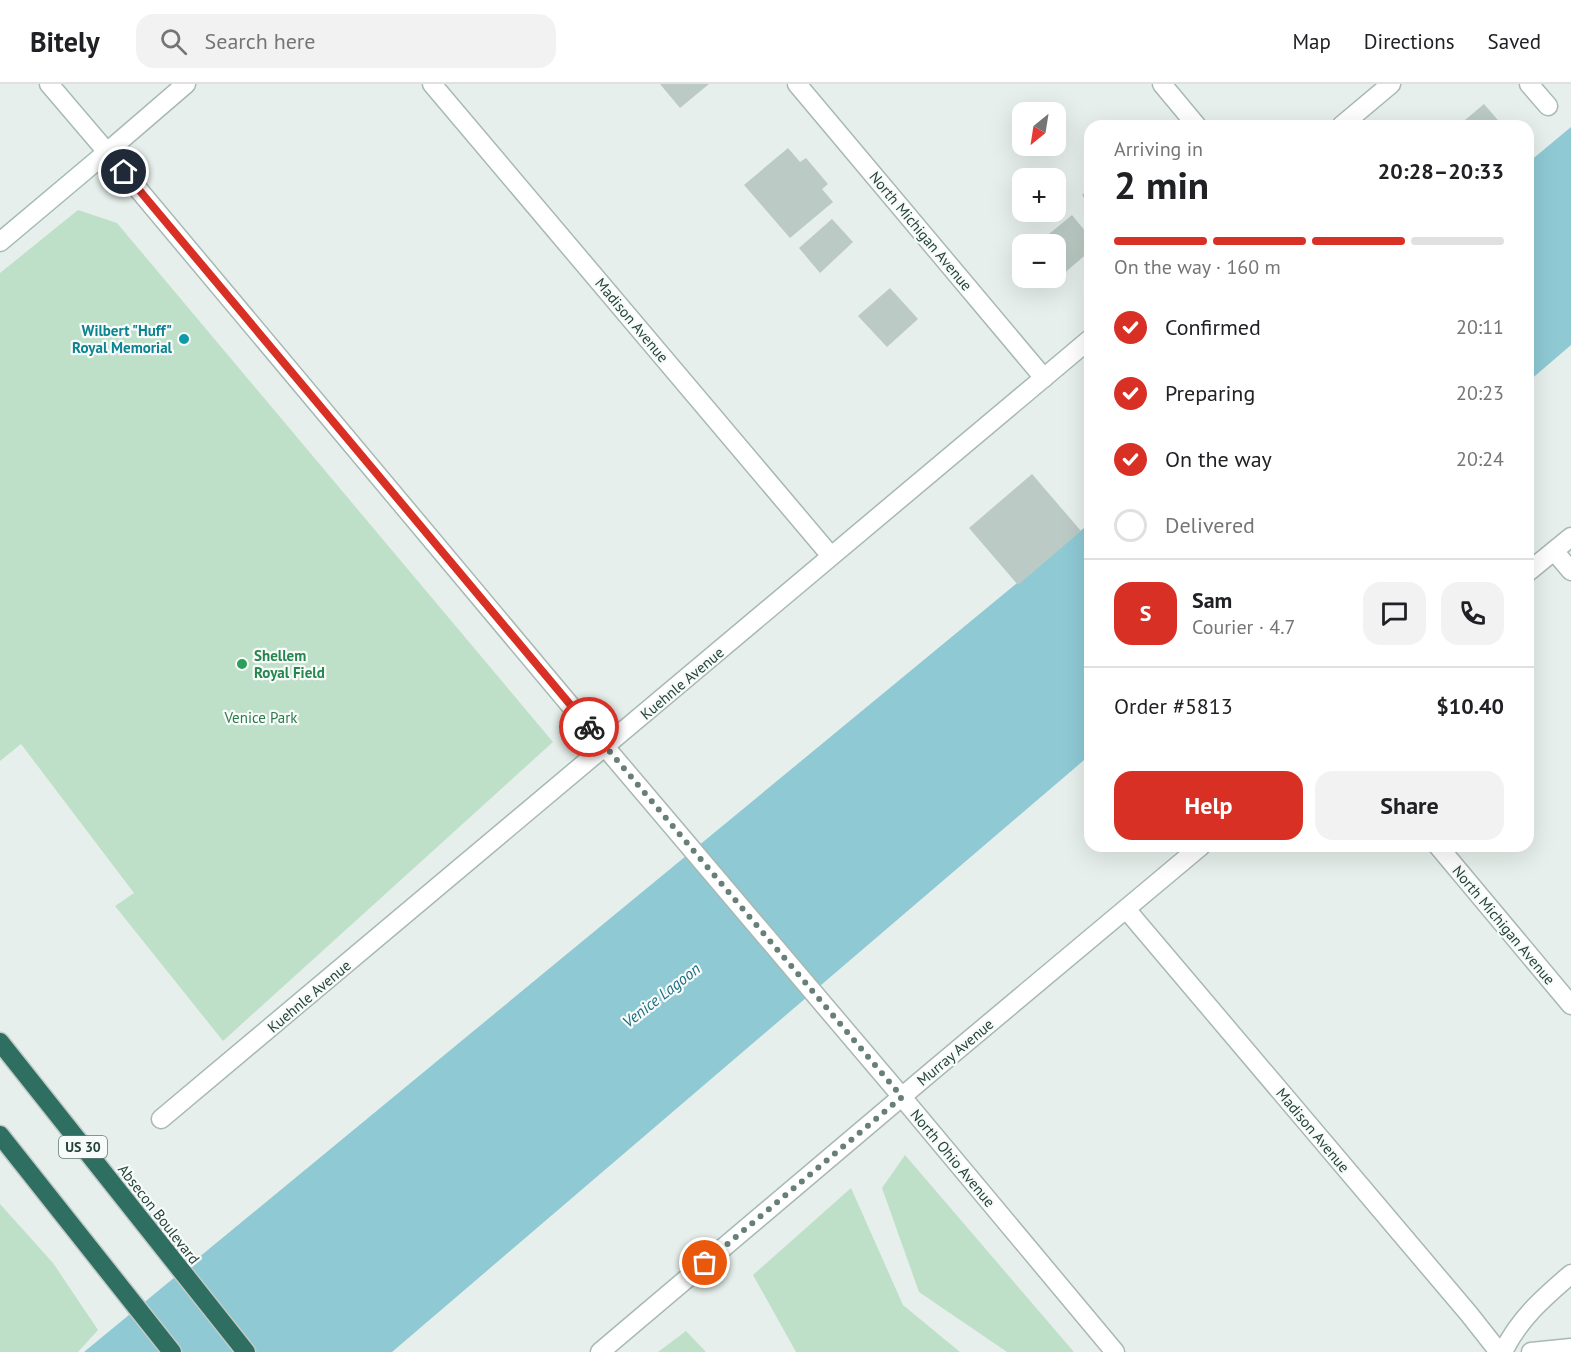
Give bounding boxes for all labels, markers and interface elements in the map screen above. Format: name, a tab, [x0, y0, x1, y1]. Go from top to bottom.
search box	[136, 14, 556, 68]
text: Bitely	[30, 23, 100, 60]
icon: search	[157, 25, 190, 58]
text: Search here	[205, 27, 316, 55]
text: Map	[1292, 28, 1331, 55]
text: Directions	[1364, 28, 1455, 55]
text: Saved	[1488, 28, 1541, 55]
north arrow	[1012, 102, 1066, 156]
map controls	[1012, 102, 1066, 288]
text: Arriving in	[1114, 136, 1203, 162]
pin	[98, 146, 149, 197]
icon: home	[107, 155, 140, 188]
text: 20:28–20:33	[1378, 157, 1504, 185]
text: 2 min	[1114, 159, 1209, 210]
street label: North Michigan Avenue	[866, 167, 976, 295]
button: +	[1012, 168, 1066, 222]
button: −	[1012, 234, 1066, 288]
text: On the way · 160 m	[1114, 254, 1281, 280]
street label: Madison Avenue	[591, 274, 673, 366]
icon: check	[1114, 311, 1147, 344]
text: Confirmed	[1165, 313, 1261, 341]
text: 20:11	[1456, 314, 1504, 340]
place label: Wilbert "Huff" Royal Memorial	[72, 321, 173, 357]
marker: Wilbert "Huff" Royal Memorial	[177, 332, 191, 346]
icon: check	[1114, 377, 1147, 410]
text: Preparing	[1165, 379, 1255, 407]
text: 20:23	[1456, 380, 1504, 406]
icon: check	[1114, 443, 1147, 476]
text: On the way	[1165, 445, 1272, 473]
text: 20:24	[1456, 446, 1504, 472]
text: Delivered	[1165, 511, 1255, 539]
button: chat	[1363, 582, 1426, 645]
button: phone	[1441, 582, 1504, 645]
text: Sam	[1192, 586, 1232, 614]
text: S	[1140, 599, 1151, 627]
text: Courier · 4.7	[1192, 614, 1295, 640]
street label: Kuehnle Avenue	[636, 643, 728, 723]
place label: Shellem Royal Field	[254, 646, 325, 682]
marker: Shellem Royal Field	[235, 657, 249, 671]
text: Order #5813	[1114, 692, 1233, 720]
text: $10.40	[1436, 692, 1504, 720]
courier	[559, 697, 619, 757]
park label: Venice Park	[223, 708, 298, 727]
icon: bike	[573, 711, 606, 744]
button: Help	[1114, 771, 1303, 840]
button: Share	[1315, 771, 1504, 840]
street label: North Michigan Avenue	[1449, 861, 1559, 989]
street label: Kuehnle Avenue	[263, 956, 355, 1036]
water label: Venice Lagoon	[618, 958, 704, 1032]
street label: Murray Avenue	[913, 1014, 997, 1090]
street label: Madison Avenue	[1272, 1084, 1354, 1176]
street label: North Ohio Avenue	[907, 1105, 999, 1211]
road number: US 30	[59, 1136, 107, 1158]
street label: Absecon Boulevard	[114, 1160, 204, 1268]
pin	[679, 1237, 730, 1288]
icon: bag	[688, 1246, 721, 1279]

